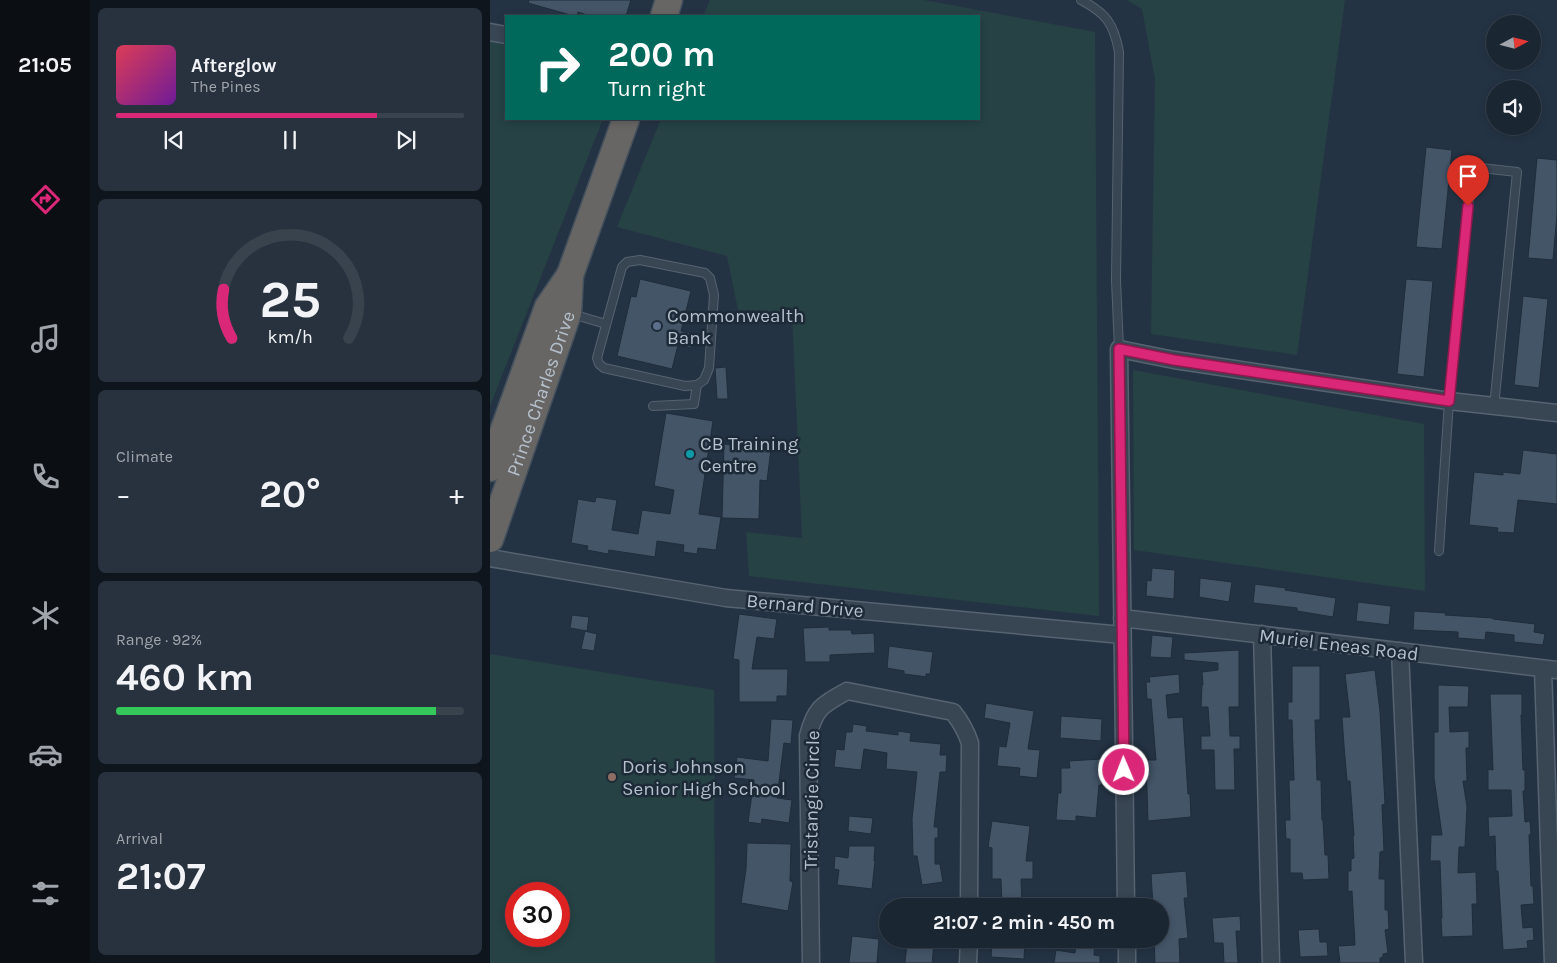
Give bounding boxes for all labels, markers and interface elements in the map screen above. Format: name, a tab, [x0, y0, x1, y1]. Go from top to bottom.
north arrow	[1486, 15, 1541, 70]
map controls	[1486, 15, 1541, 135]
text: 200 m	[608, 34, 716, 75]
icon: right	[525, 35, 590, 100]
text: 21:05	[18, 52, 72, 78]
text: Afterglow	[191, 55, 277, 77]
text: Turn right	[608, 76, 706, 102]
text: The Pines	[191, 77, 261, 96]
button: sound	[1486, 80, 1541, 135]
icon: previous	[160, 126, 188, 154]
icon: pause	[276, 126, 304, 154]
icon: next	[392, 126, 420, 154]
pin	[1447, 155, 1489, 206]
icon: arrive	[1454, 162, 1482, 190]
icon: directions	[28, 182, 63, 217]
text: 25	[259, 269, 321, 330]
place label: Commonwealth Bank	[667, 305, 804, 349]
street label: Prince Charles Drive	[503, 308, 580, 479]
marker: Commonwealth Bank	[651, 320, 663, 332]
icon: music	[28, 321, 63, 356]
text: km/h	[267, 327, 313, 348]
place label: CB Training Centre	[700, 433, 799, 477]
text: Climate	[116, 447, 173, 466]
marker: CB Training Centre	[684, 448, 696, 460]
icon: phone	[28, 459, 63, 494]
text: 20°	[259, 472, 321, 517]
text: −	[116, 478, 131, 511]
text: +	[449, 478, 464, 511]
street label: Bernard Drive	[745, 590, 864, 622]
icon: climate	[28, 598, 63, 633]
street label: Muriel Eneas Road	[1258, 624, 1420, 666]
text: Range · 92%	[116, 630, 202, 649]
text: 460 km	[116, 655, 254, 700]
street label: Tristangie Circle	[800, 730, 824, 870]
icon: car	[28, 737, 63, 772]
position arrow	[1097, 743, 1149, 795]
place label: Doris Johnson Senior High School	[622, 756, 786, 800]
marker: Doris Johnson Senior High School	[606, 771, 618, 783]
text: Arrival	[116, 829, 163, 848]
text: 21:07	[116, 854, 206, 899]
icon: filters	[28, 876, 63, 911]
speed limit sign: 30	[505, 882, 570, 947]
text: 21:07 · 2 min · 450 m	[933, 912, 1115, 934]

